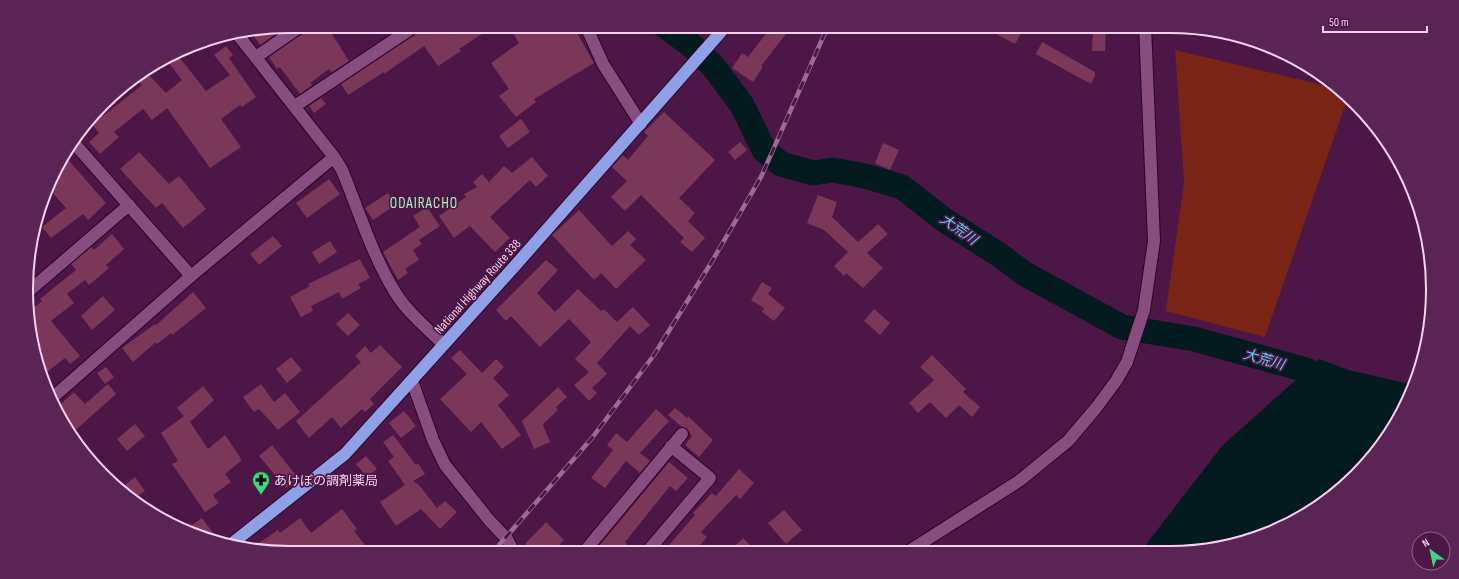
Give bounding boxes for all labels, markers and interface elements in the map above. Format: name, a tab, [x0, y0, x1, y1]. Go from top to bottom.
scale bar	[1323, 8, 1427, 34]
text: 50 m	[1329, 15, 1349, 30]
district label: ODAIRACHO	[390, 194, 458, 213]
water label: 大荒川	[937, 210, 982, 250]
street label: National Highway Route 338	[431, 236, 525, 337]
water label: 大荒川	[1241, 346, 1288, 374]
pharmacy icon: あけぼの調剤薬局	[251, 470, 271, 495]
place label: あけぼの調剤薬局	[274, 473, 378, 489]
north arrow	[1411, 531, 1451, 571]
text: N	[1420, 536, 1432, 550]

